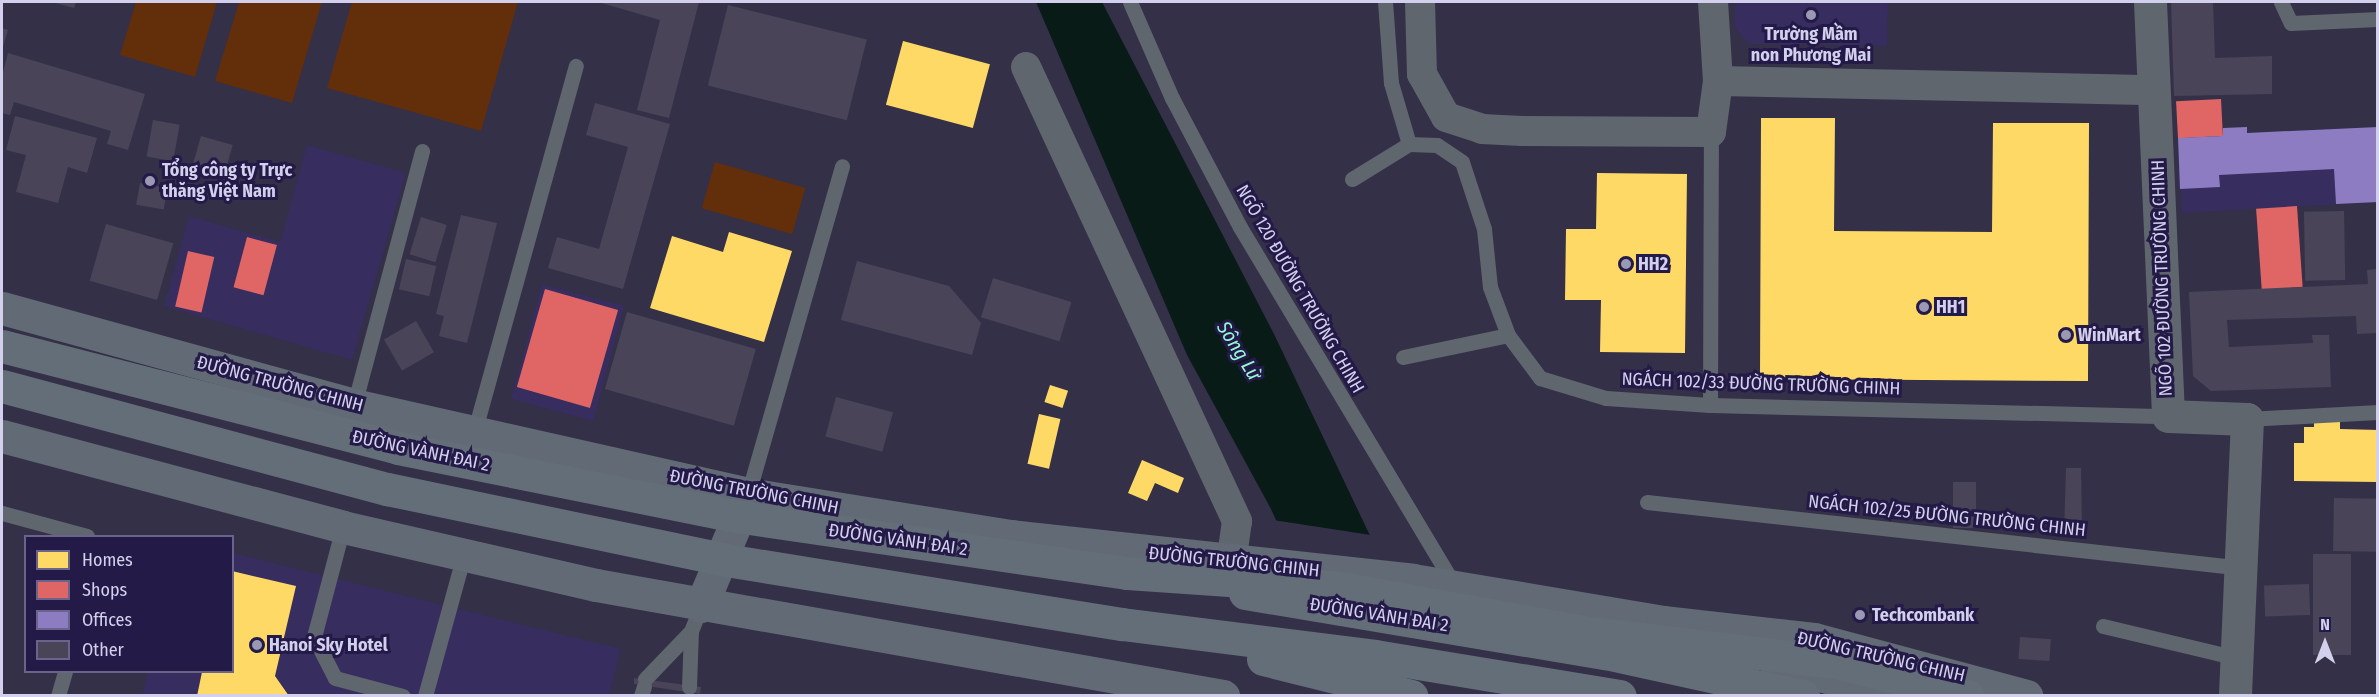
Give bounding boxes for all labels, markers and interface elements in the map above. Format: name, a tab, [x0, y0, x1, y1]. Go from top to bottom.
marker: Trường Mầm non Phương Mai	[1804, 8, 1818, 22]
place label: Trường Mầm non Phương Mai	[1751, 24, 1871, 66]
street label: NGÕ 102 ĐƯỜNG TRƯỜNG CHINH	[2147, 159, 2177, 397]
place label: Tổng công ty Trực thăng Việt Nam	[162, 160, 292, 202]
marker: Tổng công ty Trực thăng Việt Nam	[143, 174, 157, 188]
street label: NGÕ 120 ĐƯỜNG TRƯỜNG CHINH	[1231, 181, 1369, 397]
place label: HH2	[1638, 253, 1668, 275]
marker: HH2	[1619, 257, 1633, 271]
place label: HH1	[1936, 296, 1965, 318]
marker: HH1	[1917, 300, 1931, 314]
water label: Sông Lừ	[1212, 317, 1266, 385]
place label: WinMart	[2078, 324, 2141, 346]
marker: WinMart	[2059, 328, 2073, 342]
street label: ĐƯỜNG TRƯỜNG CHINH	[194, 351, 366, 417]
street label: NGÁCH 102/33 ĐƯỜNG TRƯỜNG CHINH	[1621, 368, 1901, 400]
street label: ĐƯỜNG VÀNH ĐAI 2	[350, 426, 492, 476]
street label: ĐƯỜNG TRƯỜNG CHINH	[668, 465, 840, 519]
street label: NGÁCH 102/25 ĐƯỜNG TRƯỜNG CHINH	[1807, 491, 2087, 541]
street label: ĐƯỜNG VÀNH ĐAI 2	[827, 520, 969, 560]
legend	[24, 535, 234, 673]
street label: ĐƯỜNG TRƯỜNG CHINH	[1148, 542, 1320, 582]
text: Homes	[82, 549, 133, 571]
text: Shops	[82, 579, 127, 601]
street label: ĐƯỜNG VÀNH ĐAI 2	[1308, 593, 1450, 637]
place label: Techcombank	[1872, 604, 1974, 626]
marker: Techcombank	[1853, 608, 1867, 622]
text: Offices	[82, 609, 132, 631]
north arrow	[2295, 613, 2355, 673]
text: N	[2320, 615, 2330, 634]
street label: ĐƯỜNG TRƯỜNG CHINH	[1795, 627, 1967, 687]
place label: Hanoi Sky Hotel	[269, 634, 388, 656]
marker: Hanoi Sky Hotel	[250, 638, 264, 652]
text: Other	[82, 639, 124, 661]

